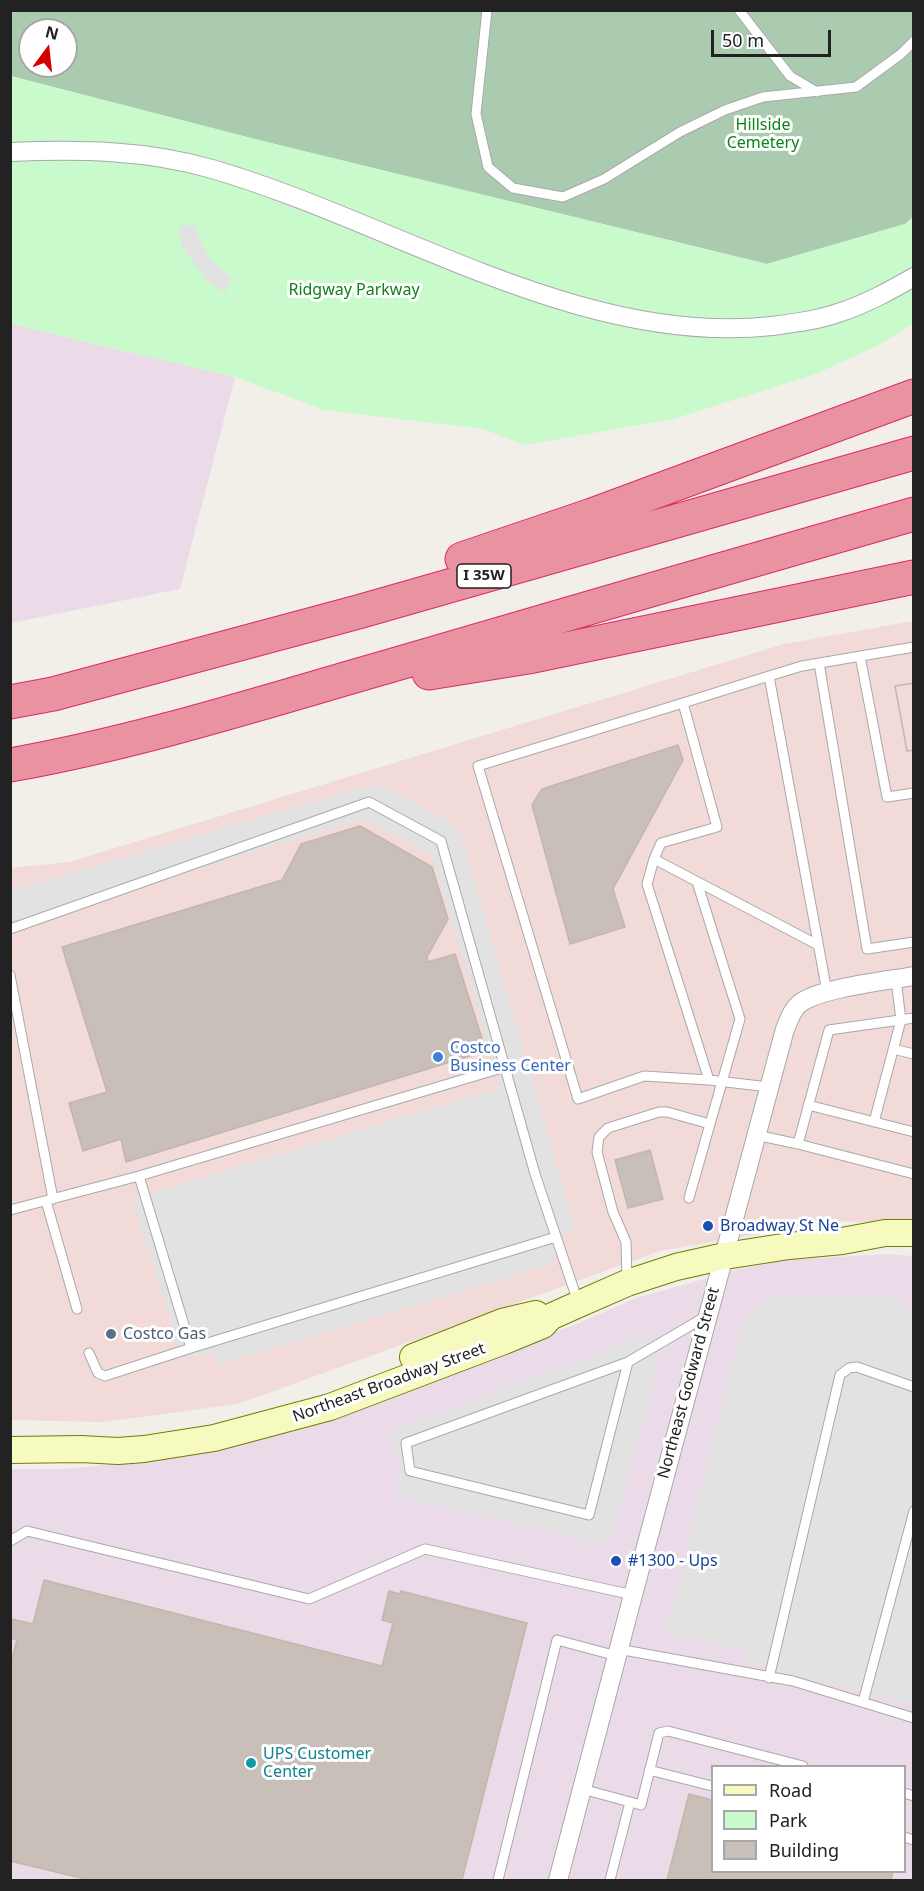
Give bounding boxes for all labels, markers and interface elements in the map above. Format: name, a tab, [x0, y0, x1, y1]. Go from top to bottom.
north arrow	[18, 18, 78, 78]
scale bar	[714, 18, 834, 56]
text: N	[43, 20, 61, 45]
text: 50 m	[722, 28, 764, 52]
park label: Hillside Cemetery	[727, 115, 799, 153]
park label: Ridgway Parkway	[288, 280, 420, 300]
road number: I 35W	[457, 564, 511, 588]
place label: Costco Business Center	[450, 1038, 571, 1076]
marker: Costco Business Center	[431, 1050, 445, 1064]
place label: Broadway St Ne	[720, 1216, 839, 1236]
marker: Broadway St Ne	[701, 1219, 715, 1233]
street label: Northeast Godward Street	[654, 1285, 724, 1481]
place label: Costco Gas	[123, 1324, 206, 1344]
marker: Costco Gas	[104, 1327, 118, 1341]
street label: Northeast Broadway Street	[290, 1339, 488, 1427]
place label: #1300 - Ups	[628, 1551, 718, 1571]
marker: #1300 - Ups	[609, 1554, 623, 1568]
place label: UPS Customer Center	[263, 1744, 371, 1782]
marker: UPS Customer Center	[244, 1756, 258, 1770]
legend	[711, 1765, 906, 1873]
text: Road	[769, 1778, 812, 1802]
text: Park	[769, 1808, 807, 1832]
text: Building	[769, 1838, 839, 1862]

